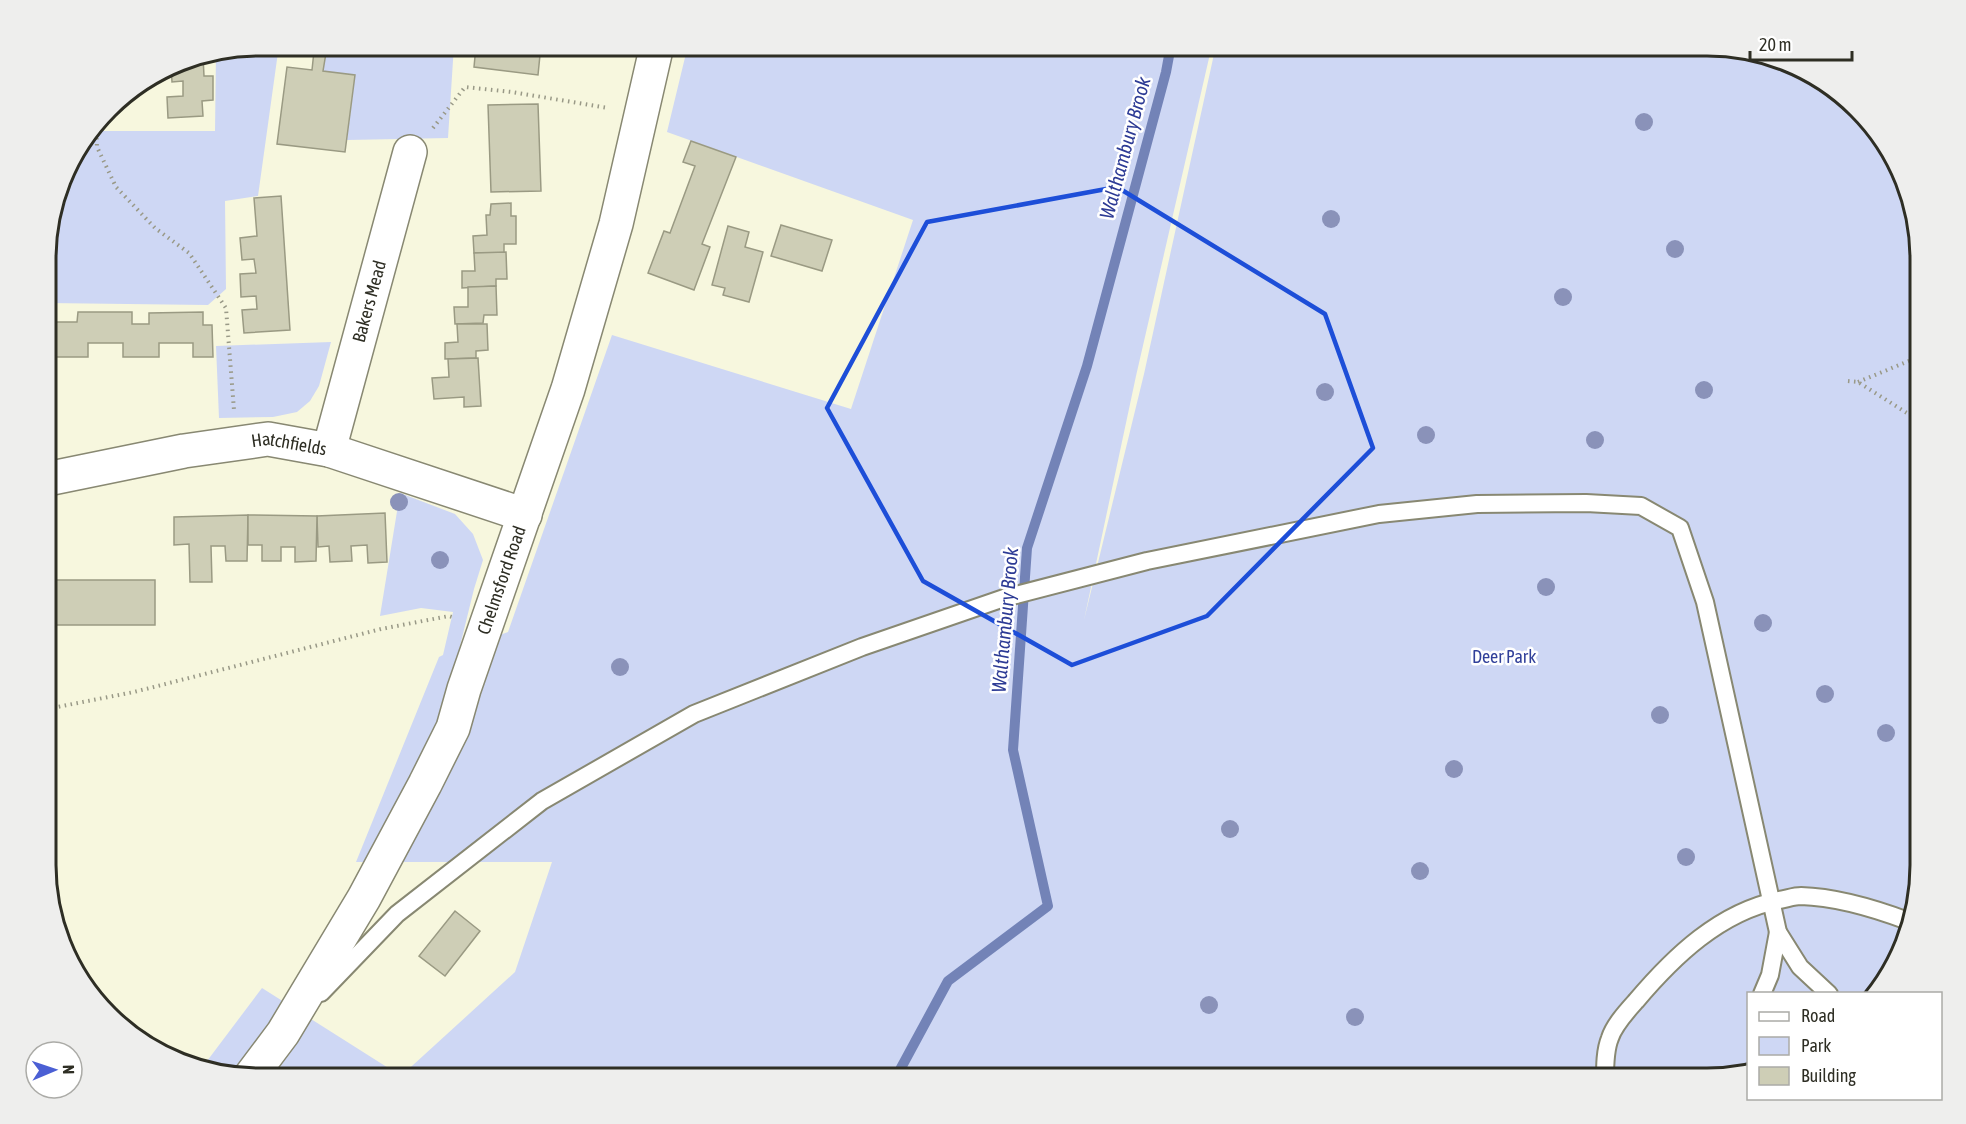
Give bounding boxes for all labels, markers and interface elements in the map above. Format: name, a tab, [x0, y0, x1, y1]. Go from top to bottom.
scale bar	[1750, 24, 1852, 62]
text: 20 m	[1759, 34, 1791, 55]
water label: Walthambury Brook	[1095, 74, 1155, 221]
street label: Bakers Mead	[348, 258, 390, 345]
street label: Hatchfields	[250, 428, 328, 459]
street label: Chelmsford Road	[473, 523, 530, 637]
water label: Walthambury Brook	[987, 546, 1022, 694]
park label: Deer Park	[1472, 646, 1536, 667]
legend	[1747, 992, 1942, 1100]
text: Road	[1801, 1005, 1835, 1026]
text: Park	[1801, 1035, 1831, 1056]
north arrow	[24, 1040, 84, 1100]
text: N	[60, 1064, 78, 1075]
text: Building	[1801, 1065, 1856, 1086]

